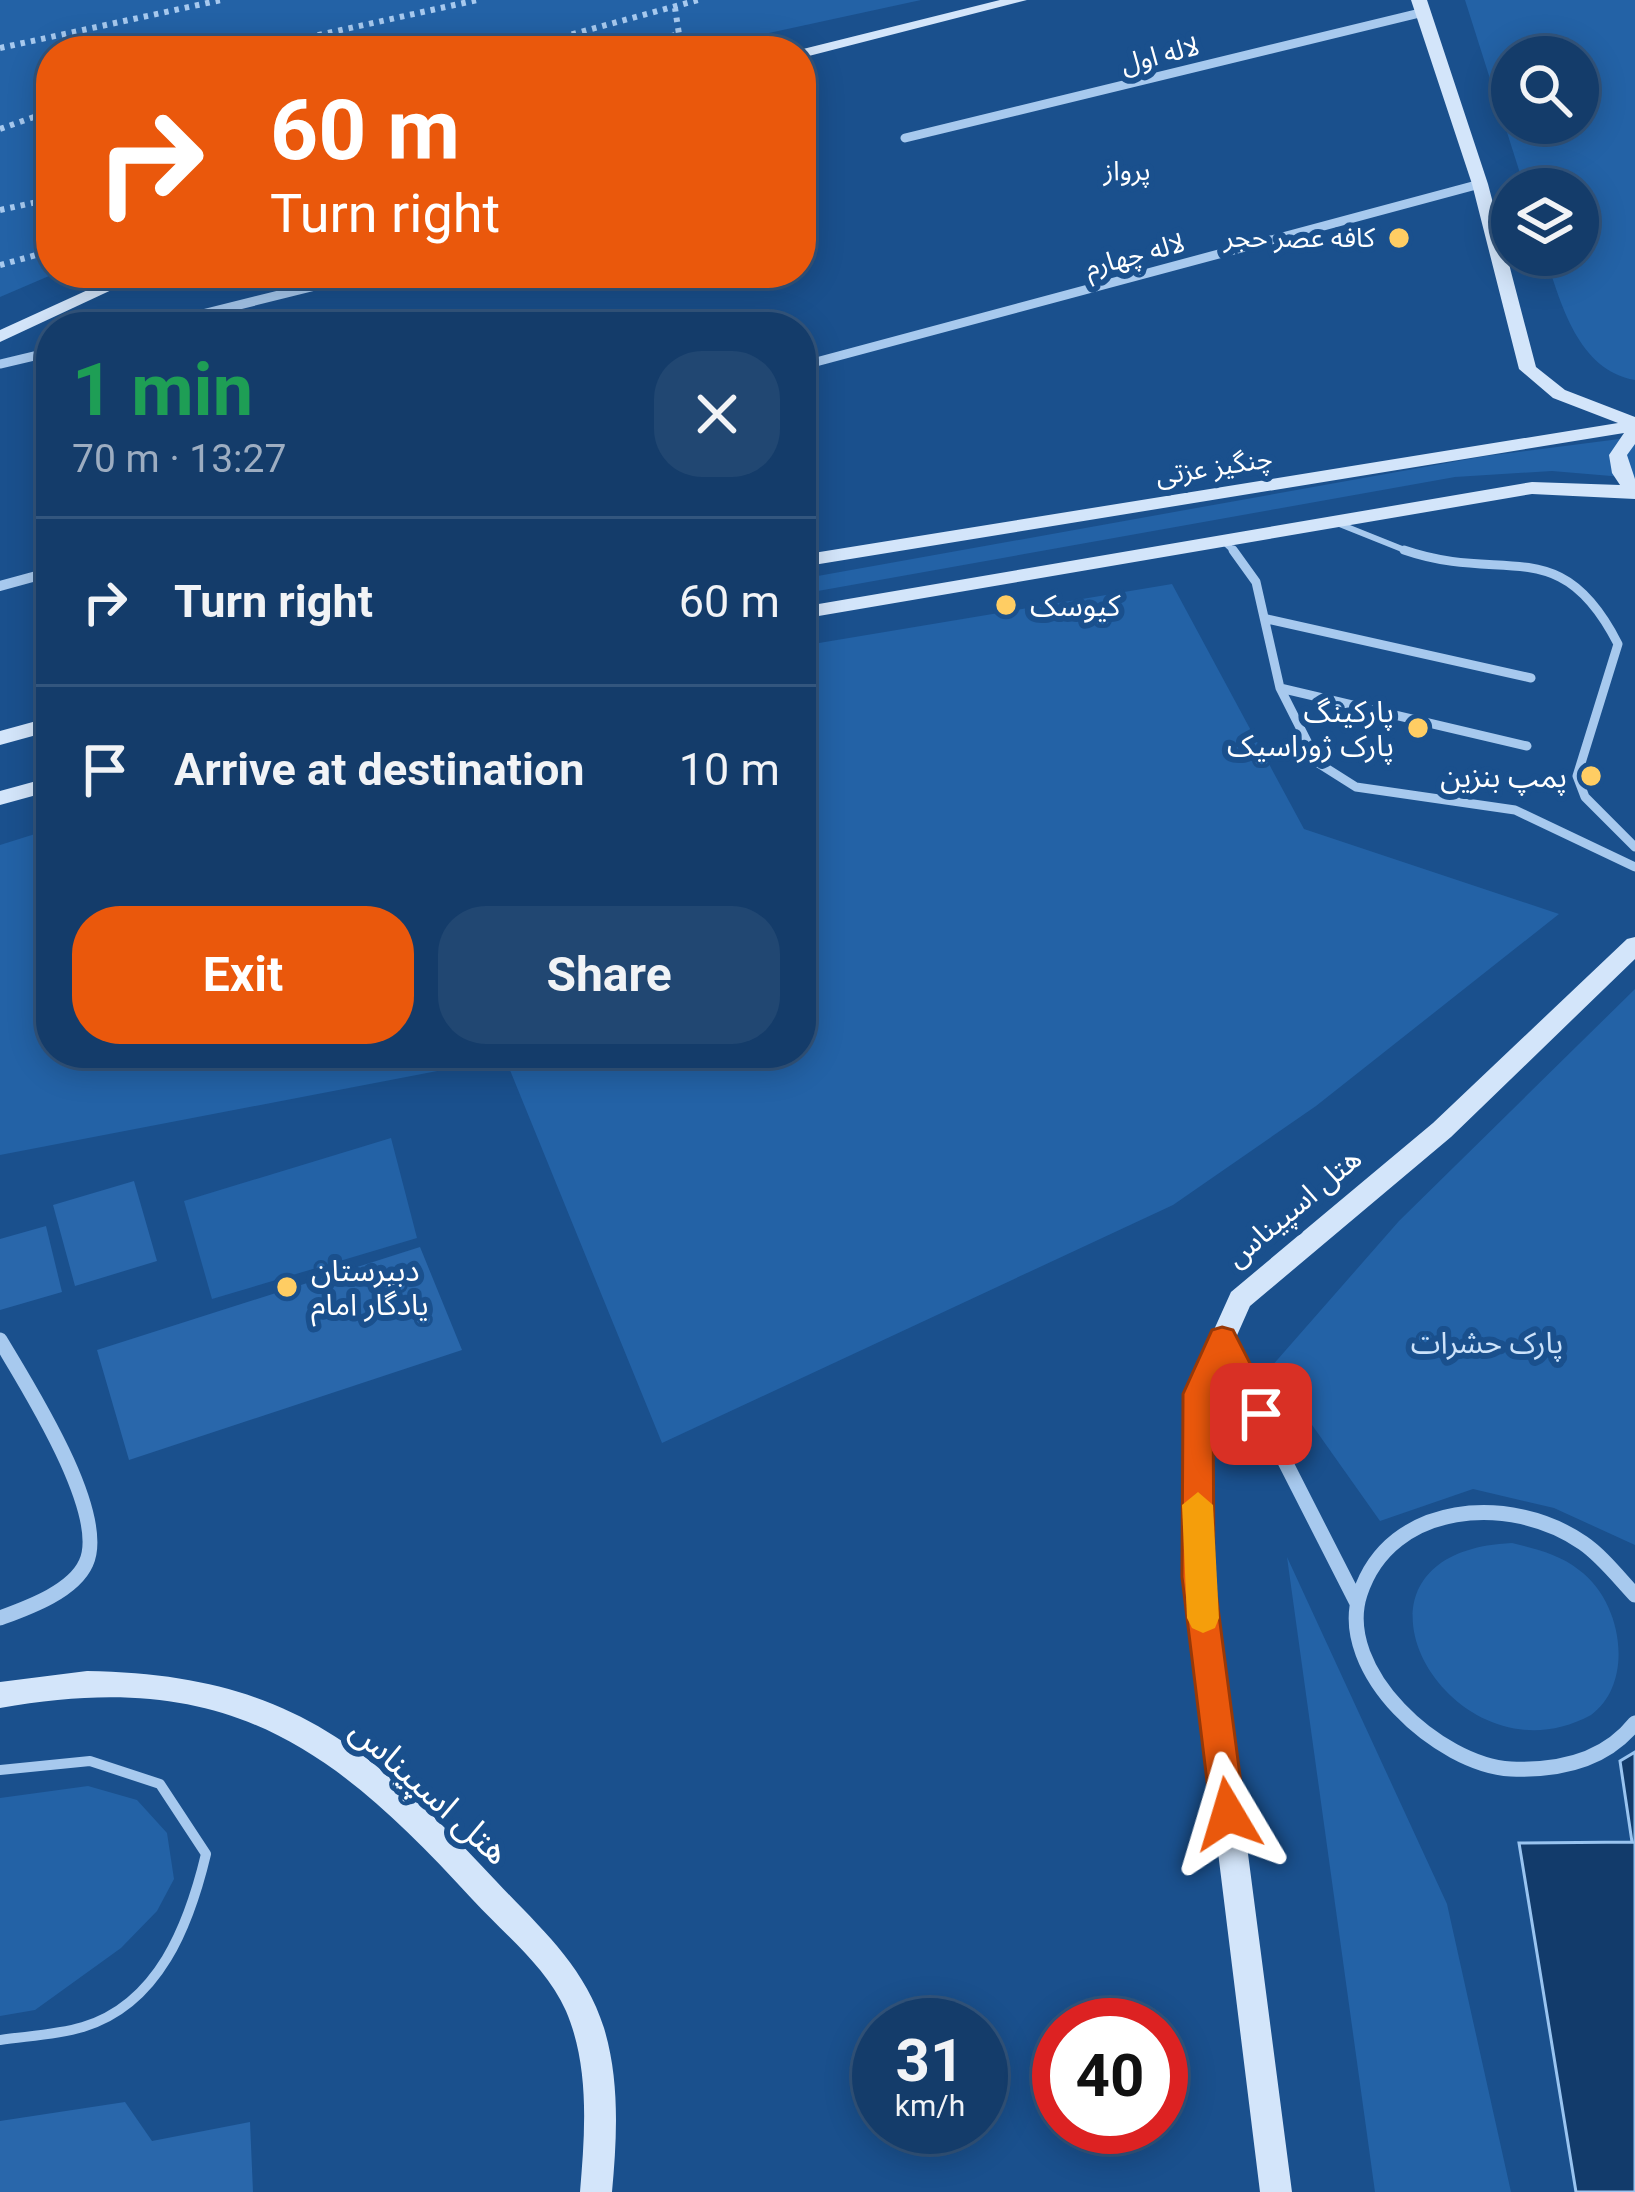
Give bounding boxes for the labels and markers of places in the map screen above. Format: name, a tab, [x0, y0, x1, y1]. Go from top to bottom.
place label: کافه عصر حجر	[1223, 222, 1376, 254]
marker: کافه عصر حجر	[1386, 225, 1412, 251]
place label: کیوسک	[1030, 588, 1121, 623]
marker: کیوسک	[993, 592, 1019, 618]
place label: پارکینگ پارک ژوراسیک	[1227, 694, 1394, 765]
marker: پارکینگ پارک ژوراسیک	[1405, 715, 1431, 741]
place label: پمپ بنزین	[1440, 759, 1567, 796]
marker: پمپ بنزین	[1578, 763, 1604, 789]
place label: دبیرستان یادگار امام	[311, 1253, 429, 1327]
marker: دبیرستان یادگار امام	[274, 1274, 300, 1300]
pin	[1210, 1363, 1312, 1465]

